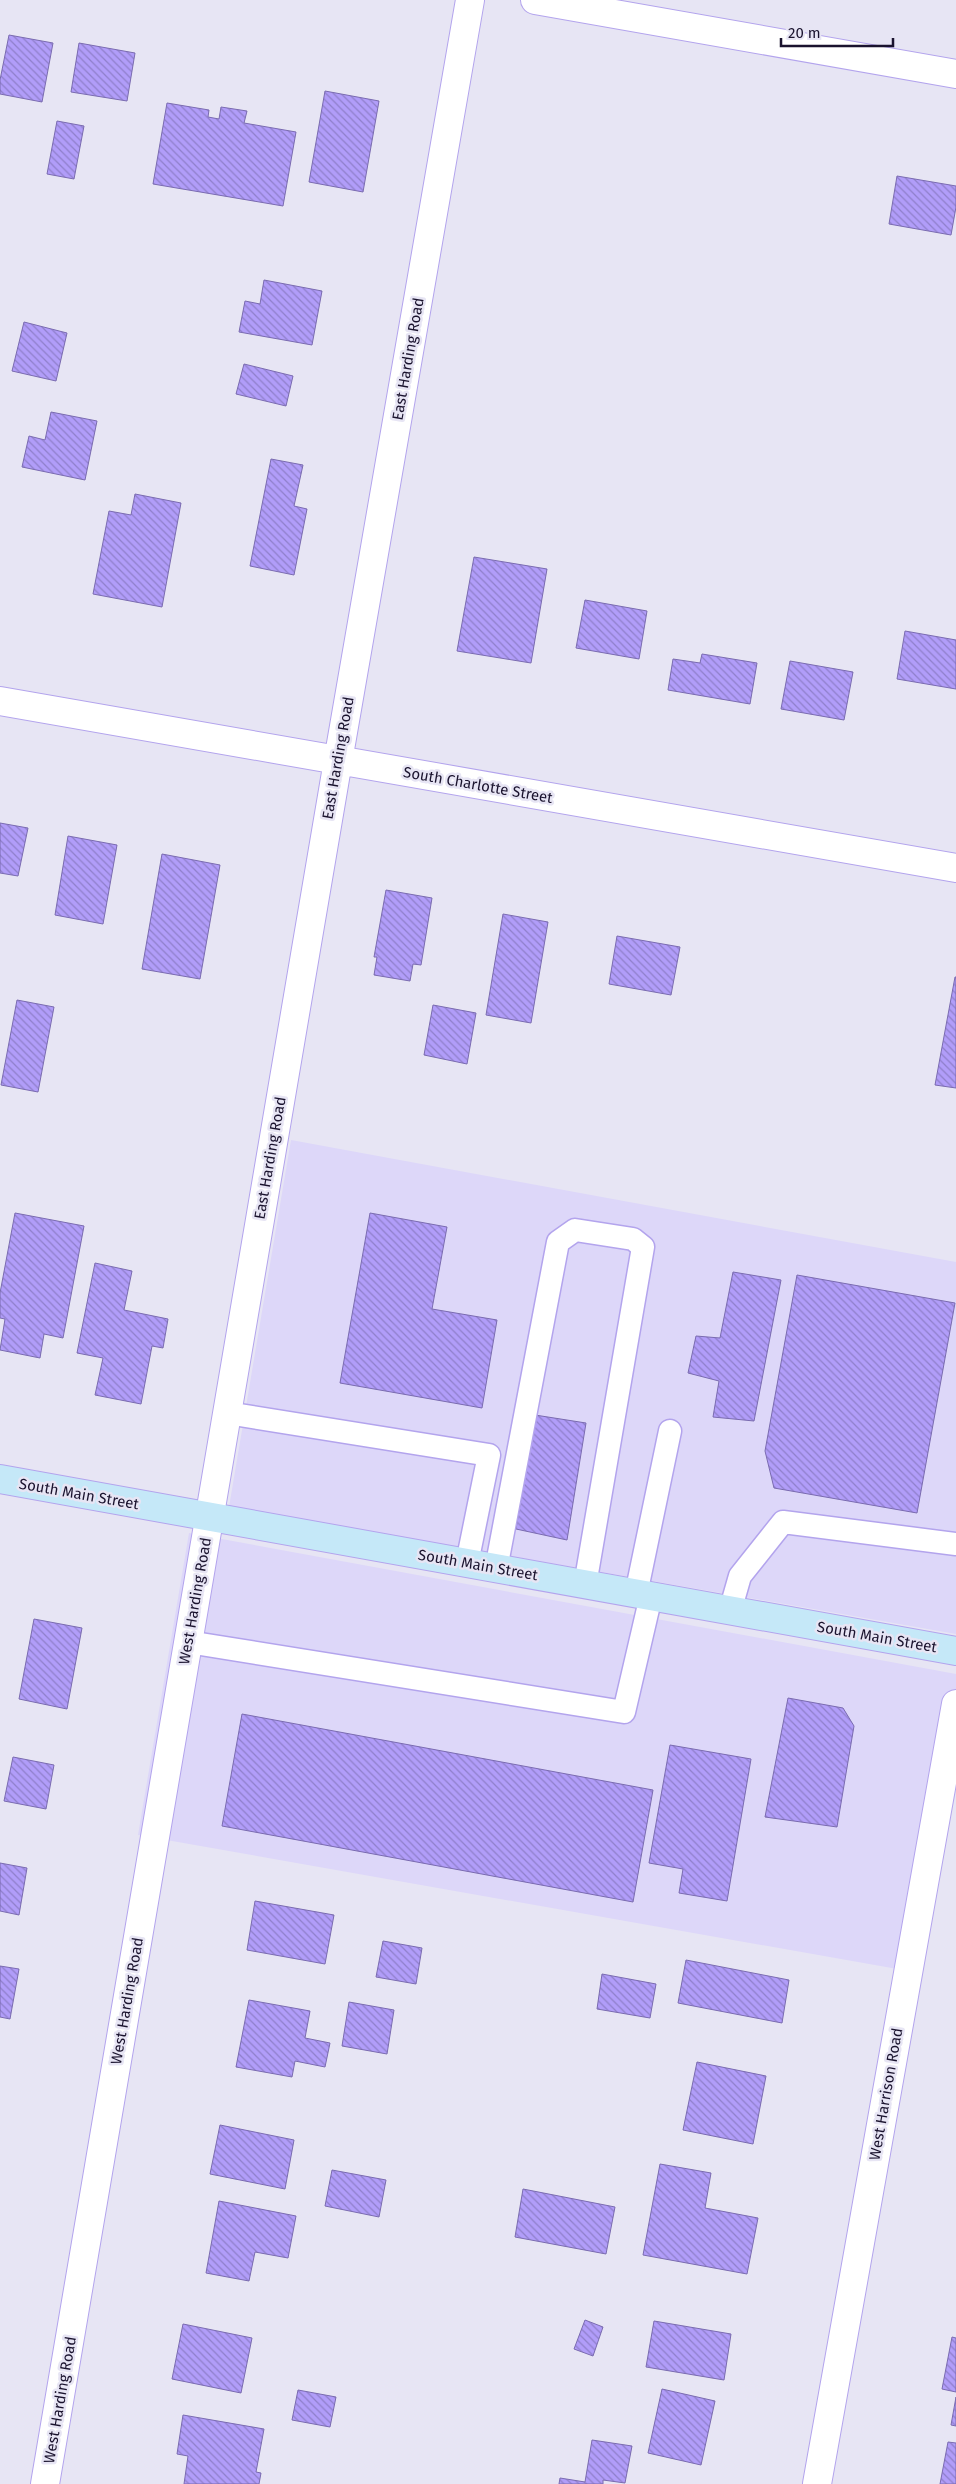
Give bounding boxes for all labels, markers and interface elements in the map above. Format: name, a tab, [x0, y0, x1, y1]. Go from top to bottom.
scale bar	[781, 15, 894, 47]
text: 20 m	[788, 24, 821, 42]
street label: East Harding Road	[388, 296, 428, 422]
street label: East Harding Road	[318, 695, 358, 821]
street label: South Charlotte Street	[402, 763, 555, 807]
street label: East Harding Road	[250, 1095, 290, 1221]
street label: South Main Street	[18, 1475, 141, 1514]
street label: West Harding Road	[175, 1536, 215, 1666]
street label: South Main Street	[417, 1546, 540, 1585]
street label: South Main Street	[816, 1618, 939, 1657]
street label: West Harding Road	[107, 1936, 147, 2066]
street label: West Harrison Road	[865, 2026, 907, 2162]
street label: West Harding Road	[40, 2335, 80, 2465]

